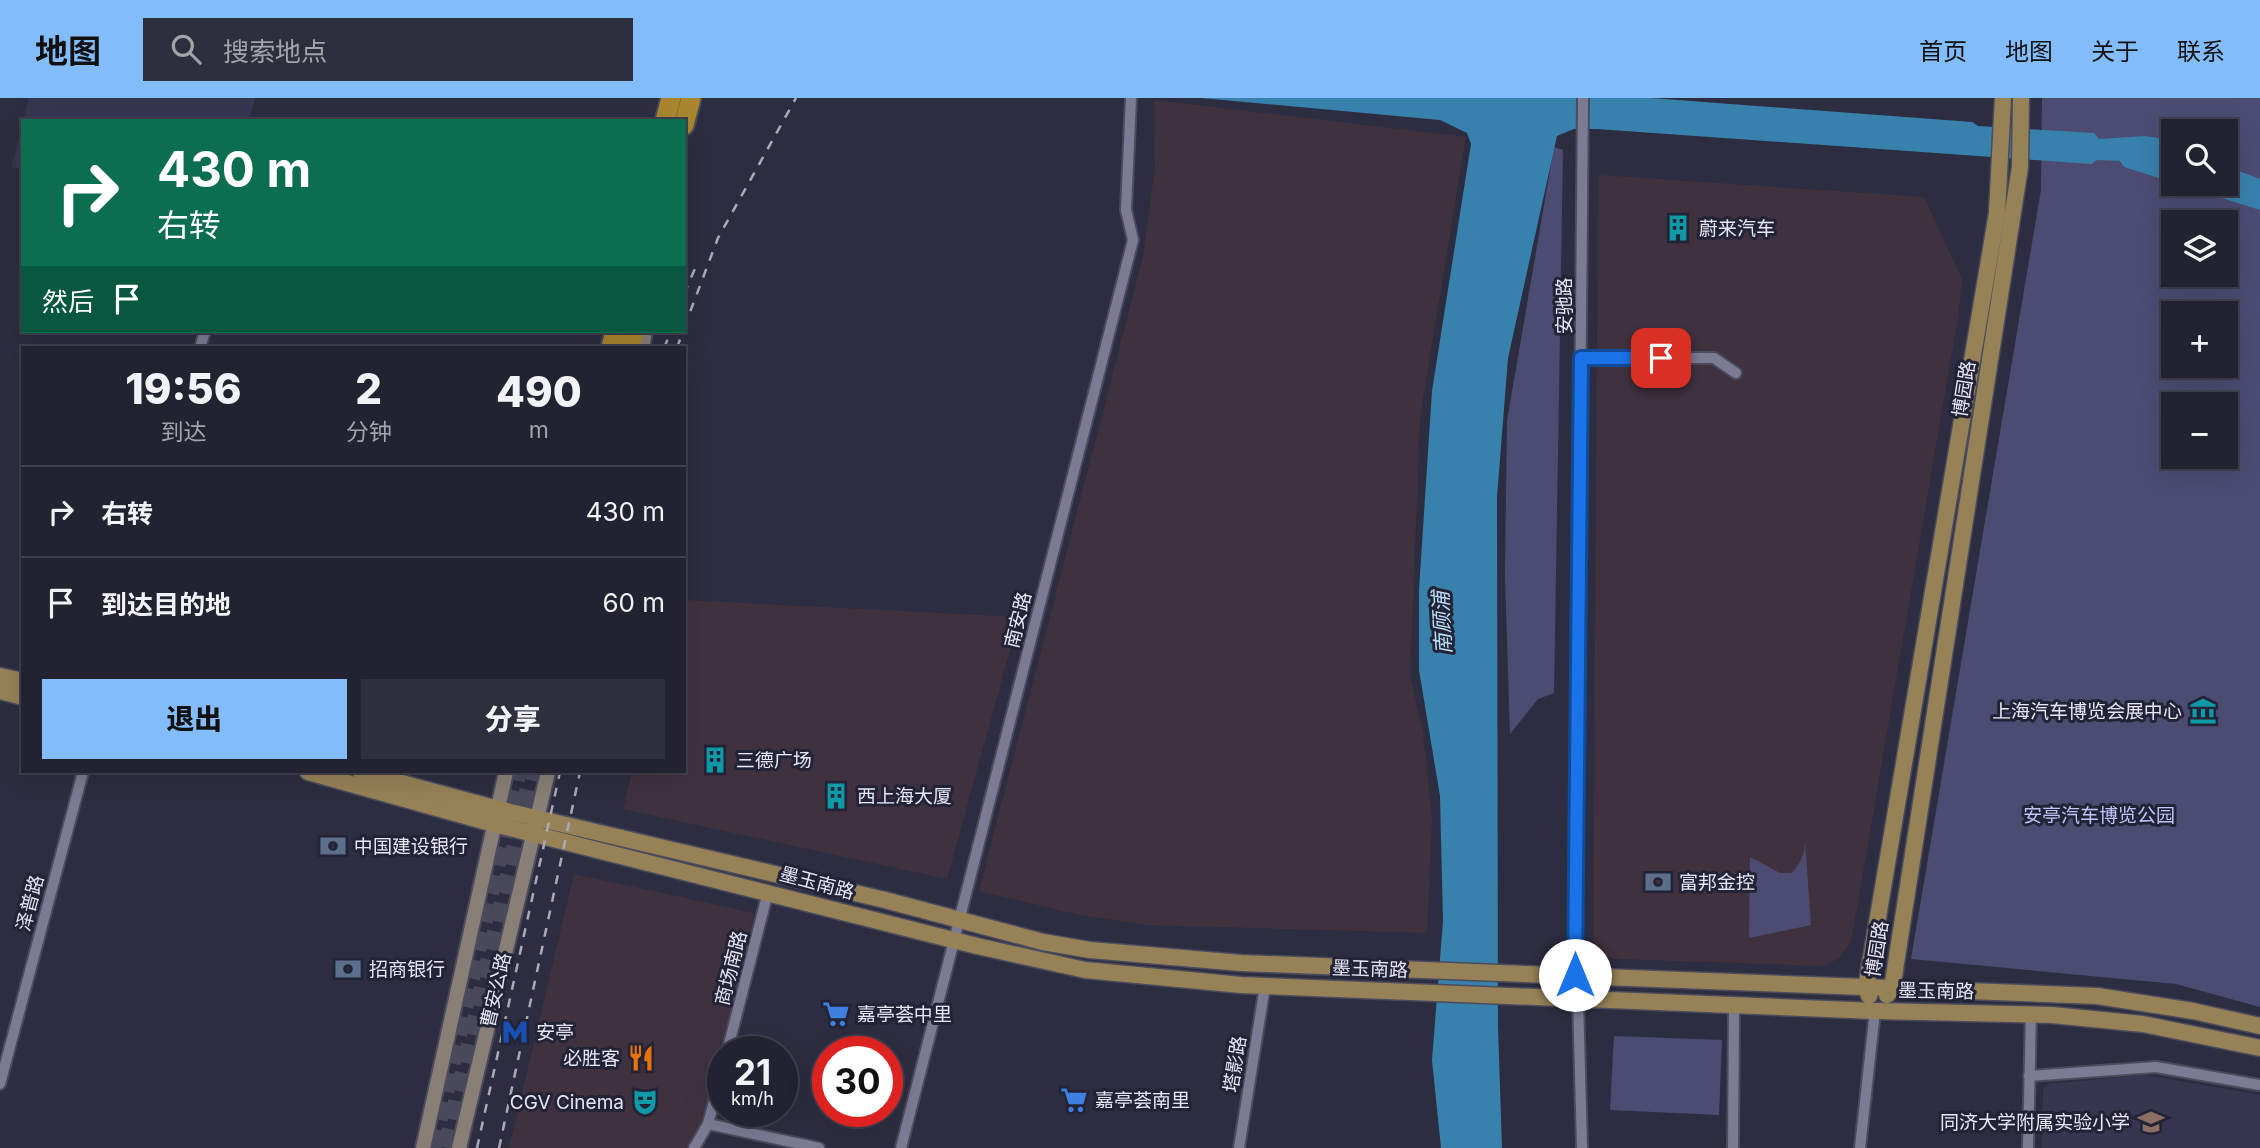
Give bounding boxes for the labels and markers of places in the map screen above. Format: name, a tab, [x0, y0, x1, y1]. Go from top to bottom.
building icon: 蔚来汽车	[1663, 213, 1693, 243]
place label: 蔚来汽车	[1699, 217, 1775, 240]
pin	[1631, 328, 1691, 388]
museum icon: 上海汽车博览会展中心	[2188, 696, 2218, 726]
place label: 上海汽车博览会展中心	[1992, 700, 2182, 723]
building icon: 三德广场	[700, 745, 730, 775]
place label: 三德广场	[736, 749, 812, 772]
building icon: 西上海大厦	[821, 781, 851, 811]
place label: 西上海大厦	[857, 785, 952, 808]
bank icon: 中国建设银行	[318, 831, 348, 861]
place label: 中国建设银行	[354, 835, 468, 858]
bank icon: 富邦金控	[1643, 867, 1673, 897]
place label: 富邦金控	[1679, 871, 1755, 894]
bank icon: 招商银行	[333, 954, 363, 984]
place label: 招商银行	[369, 958, 445, 981]
supermarket icon: 嘉亭荟中里	[821, 999, 851, 1029]
place label: 嘉亭荟中里	[857, 1003, 952, 1026]
metro station icon: 安亭	[500, 1017, 530, 1047]
place label: 安亭	[536, 1021, 574, 1044]
restaurant icon: 必胜客	[626, 1043, 656, 1073]
place label: 必胜客	[563, 1047, 620, 1070]
supermarket icon: 嘉亭荟南里	[1059, 1085, 1089, 1115]
theatre icon: CGV Cinema	[630, 1087, 660, 1117]
place label: 嘉亭荟南里	[1095, 1089, 1190, 1112]
place label: CGV Cinema	[510, 1091, 624, 1114]
school or university icon: 同济大学附属实验小学	[2136, 1107, 2166, 1137]
place label: 同济大学附属实验小学	[1940, 1111, 2130, 1134]

